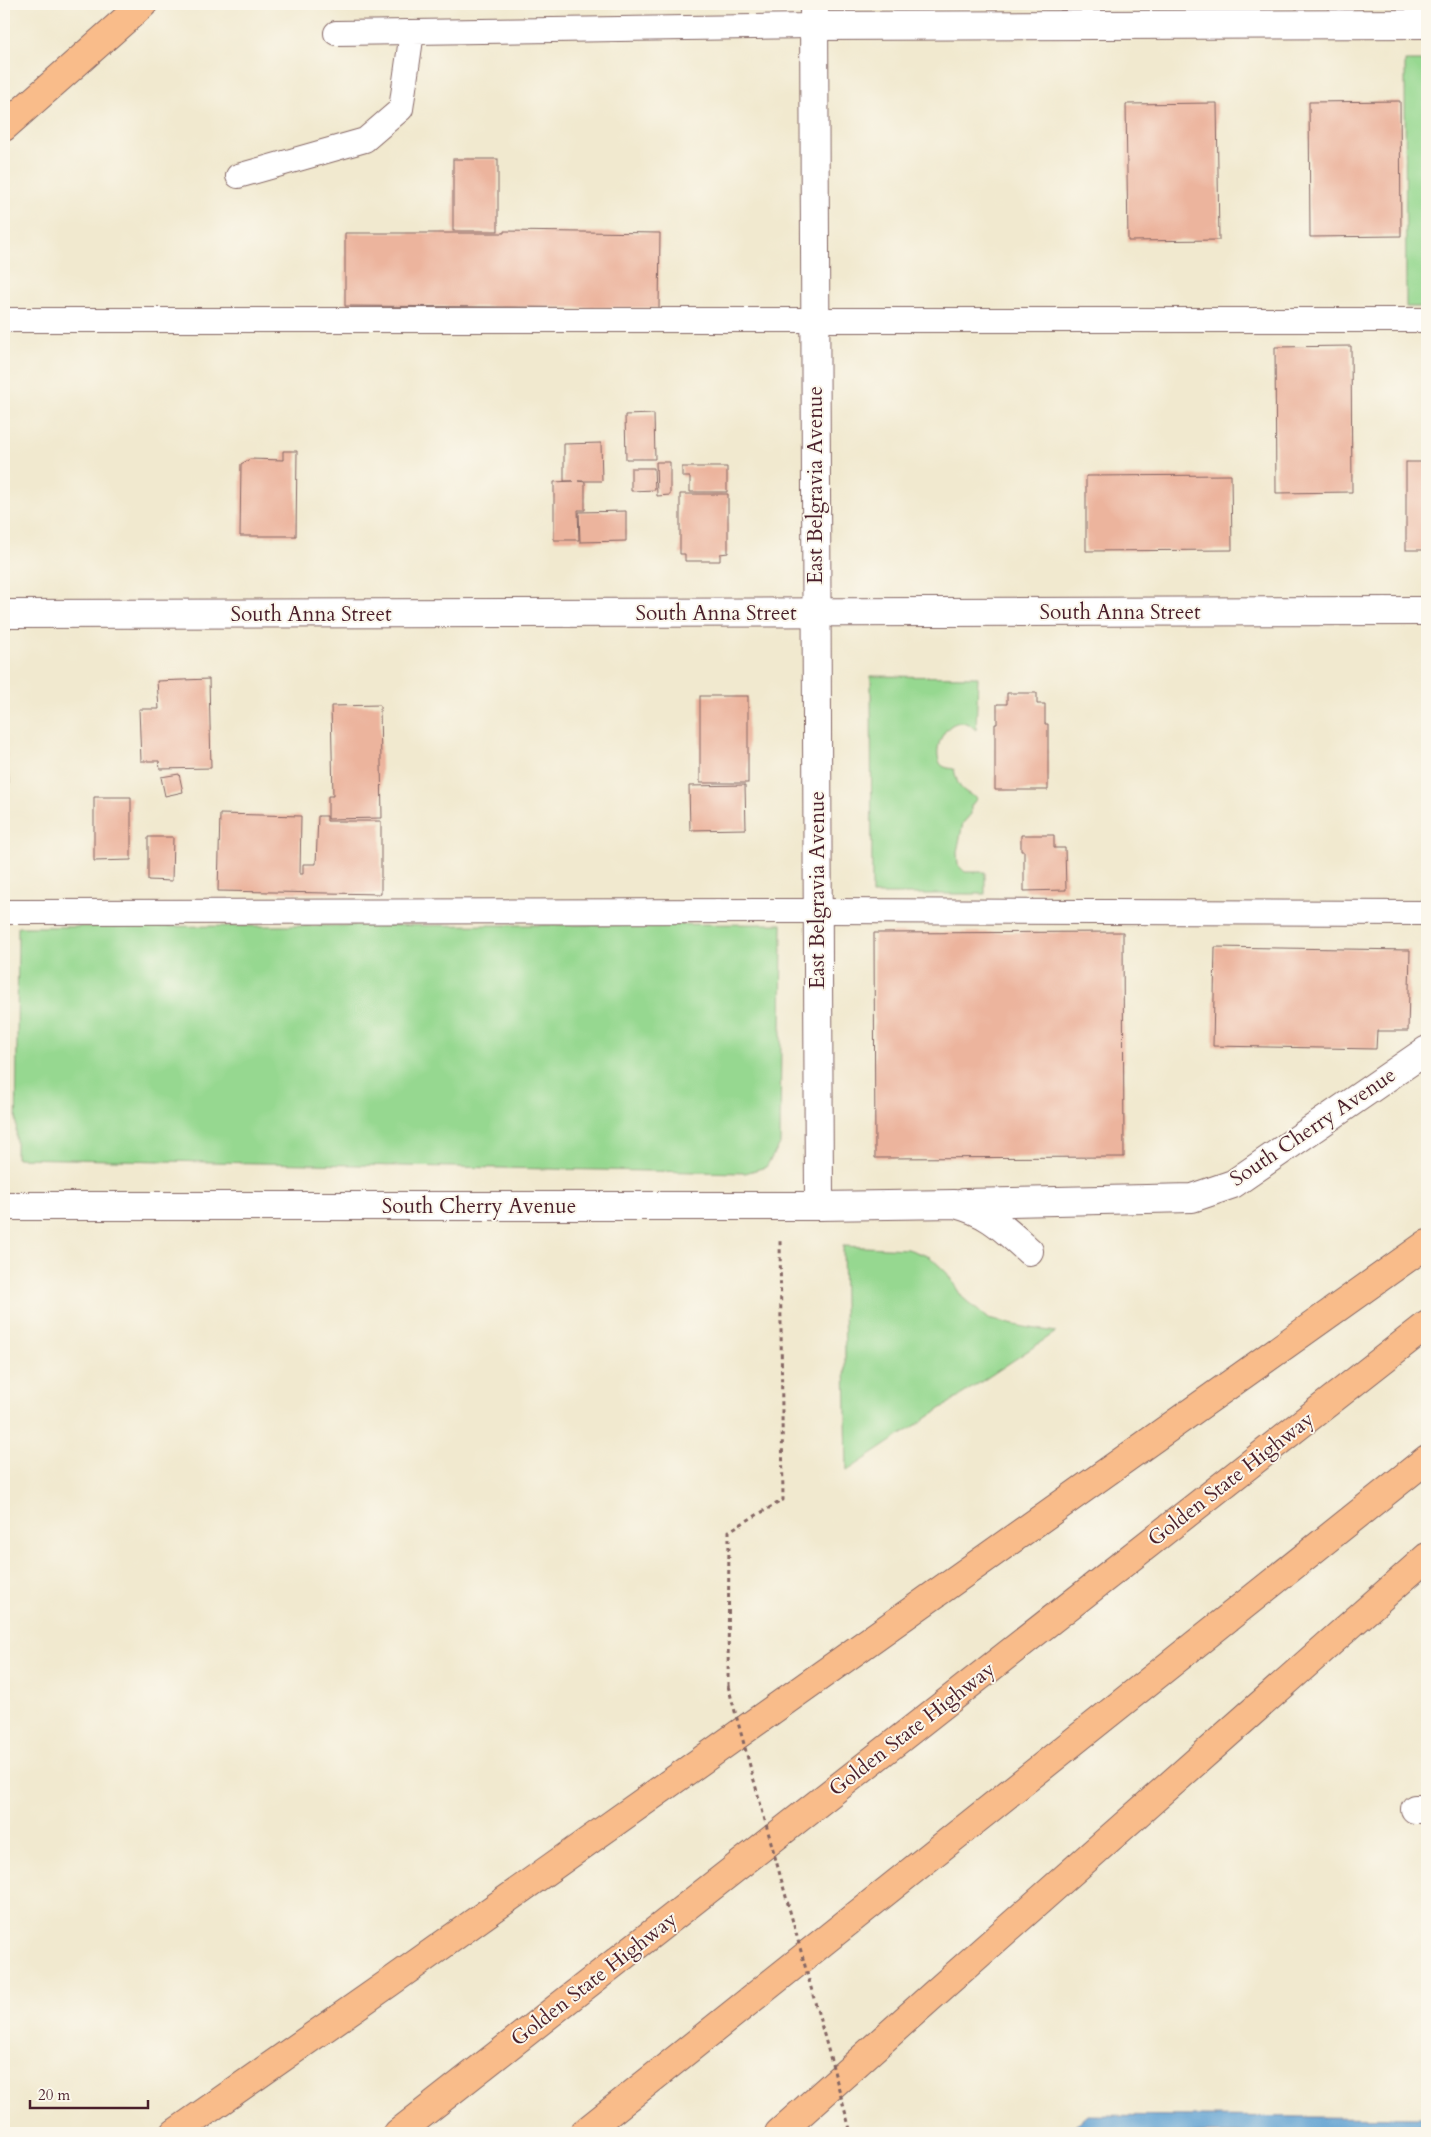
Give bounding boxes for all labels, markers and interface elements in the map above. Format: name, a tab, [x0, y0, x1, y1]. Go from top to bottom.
street label: East Belgravia Avenue	[801, 386, 830, 584]
street label: South Anna Street	[1039, 598, 1201, 627]
street label: South Anna Street	[635, 599, 797, 628]
street label: South Anna Street	[230, 600, 392, 629]
street label: East Belgravia Avenue	[803, 791, 832, 989]
street label: South Cherry Avenue	[1224, 1061, 1402, 1193]
street label: South Cherry Avenue	[382, 1192, 576, 1221]
street label: Golden State Highway	[1142, 1405, 1320, 1553]
street label: Golden State Highway	[823, 1655, 1001, 1803]
street label: Golden State Highway	[505, 1905, 683, 2053]
scale bar	[30, 2077, 148, 2109]
text: 20 m	[38, 2085, 70, 2105]

